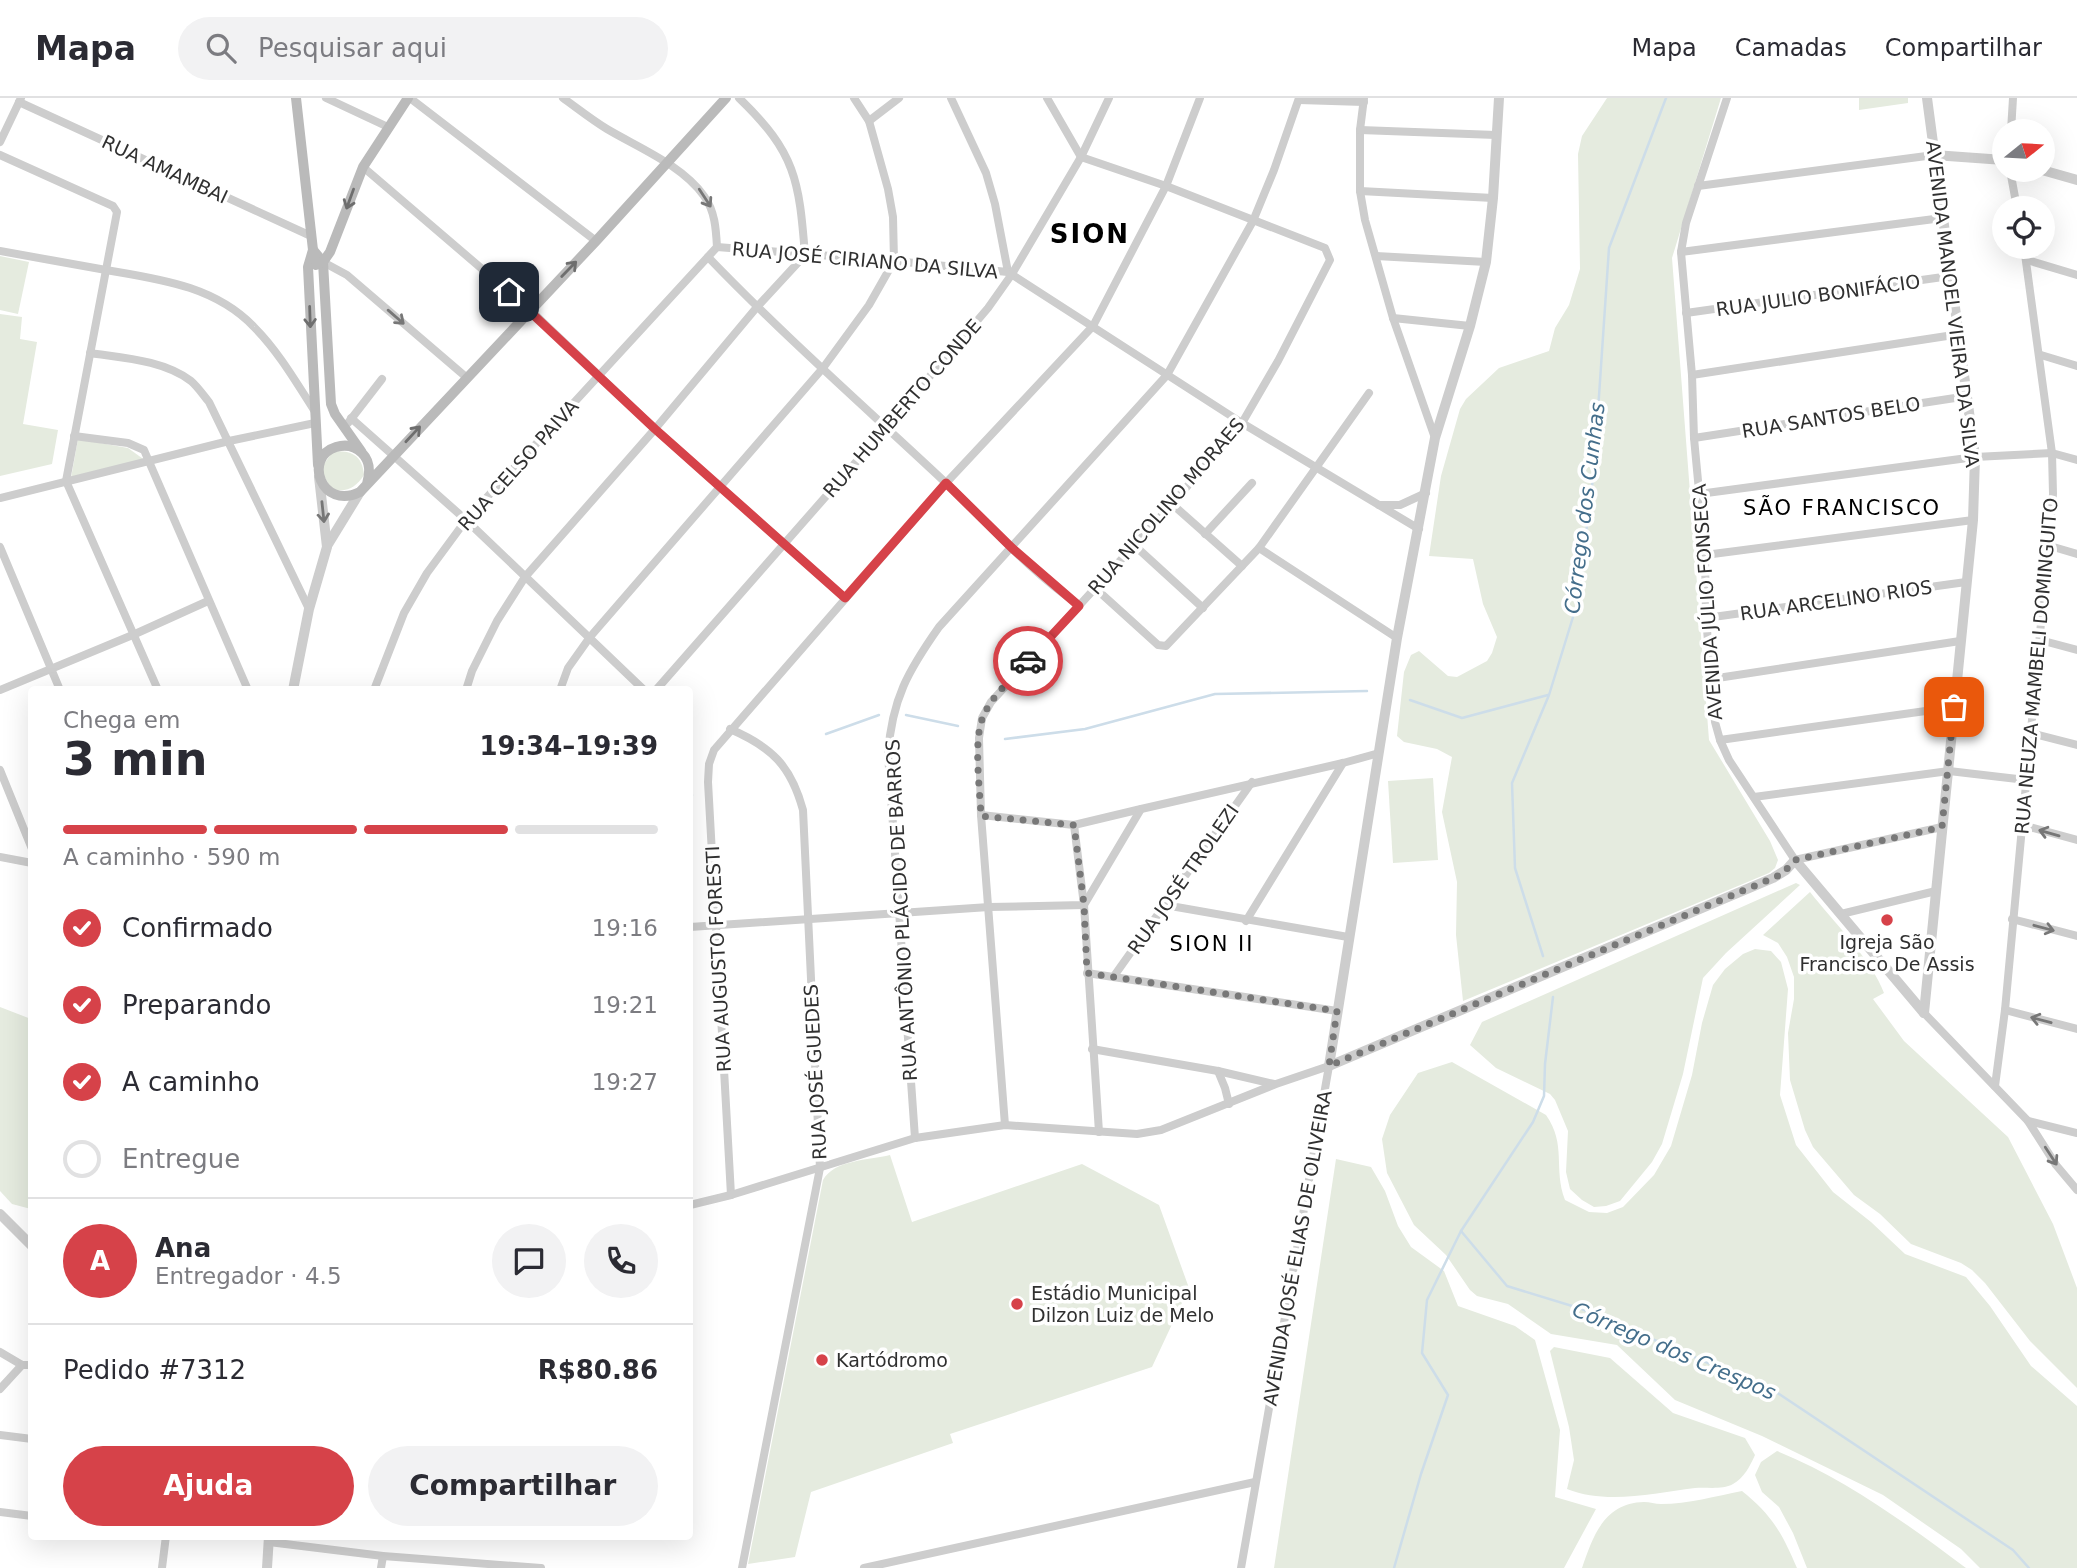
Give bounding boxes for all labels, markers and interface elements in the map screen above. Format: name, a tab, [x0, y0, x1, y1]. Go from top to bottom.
search box	[178, 17, 668, 80]
text: Mapa	[35, 29, 136, 68]
icon: search	[202, 29, 240, 67]
text: Pesquisar aqui	[258, 33, 447, 63]
text: Mapa	[1631, 34, 1697, 62]
text: Camadas	[1735, 34, 1847, 62]
text: Compartilhar	[1885, 34, 2042, 62]
north arrow	[1992, 119, 2054, 182]
map controls	[1992, 119, 2055, 259]
street label: RUA AMAMBAI	[98, 130, 232, 208]
street label: AVENIDA MANOEL VIEIRA DA SILVA	[1922, 139, 1984, 469]
one-way arrow	[342, 188, 355, 210]
one-way arrow	[698, 188, 712, 208]
button: locate	[1992, 196, 2055, 259]
district label: SION	[1050, 219, 1130, 249]
street label: RUA JOSÉ CIRIANO DA SILVA	[731, 237, 999, 283]
one-way arrow	[561, 260, 578, 277]
pin	[479, 262, 539, 322]
street label: RUA JULIO BONIFÁCIO	[1714, 270, 1922, 320]
icon: home	[490, 273, 528, 311]
one-way arrow	[304, 305, 317, 328]
one-way arrow	[387, 310, 405, 325]
street label: RUA HUMBERTO CONDE	[818, 314, 986, 502]
street label: RUA SANTOS BELO	[1740, 392, 1922, 442]
street label: RUA CELSO PAIVA	[453, 395, 583, 535]
water label: Córrego dos Cunhas	[1560, 401, 1610, 615]
street label: RUA NICOLINO MORAES	[1083, 413, 1249, 599]
one-way arrow	[405, 425, 421, 443]
street label: AVENIDA JÚLIO FONSECA	[1687, 483, 1726, 721]
district label: SÃO FRANCISCO	[1743, 494, 1941, 520]
street label: RUA NEUZA MAMBELI DOMINGUITO	[2010, 497, 2062, 835]
one-way arrow	[317, 500, 330, 523]
street label: RUA ARCELINO RIOS	[1738, 576, 1934, 624]
courier	[993, 626, 1063, 696]
icon: car	[1009, 642, 1047, 680]
pin	[1924, 677, 1984, 737]
icon: bag	[1935, 688, 1973, 726]
text: Chega em	[63, 707, 180, 733]
text: 19:34–19:39	[479, 731, 658, 761]
text: 3 min	[63, 732, 207, 786]
street label: RUA ANTÔNIO PLÁCIDO DE BARROS	[880, 738, 921, 1082]
street label: RUA JOSÉ TROLEZI	[1123, 800, 1243, 958]
one-way arrow	[2038, 825, 2060, 838]
text: A caminho · 590 m	[63, 844, 280, 870]
street label: RUA AUGUSTO FORESTI	[701, 845, 735, 1073]
icon: check	[63, 909, 101, 947]
marker: Igreja São Francisco De Assis	[1879, 912, 1895, 928]
text: Confirmado	[122, 913, 273, 943]
text: 19:16	[592, 915, 658, 941]
one-way arrow	[2033, 922, 2055, 935]
place label: Igreja São Francisco De Assis	[1799, 931, 1975, 975]
district label: SION II	[1170, 932, 1254, 956]
street label: RUA JOSÉ GUEDES	[799, 983, 831, 1161]
icon: check	[63, 986, 101, 1024]
text: Preparando	[122, 990, 271, 1020]
text: 19:21	[592, 992, 658, 1018]
one-way arrow	[2030, 1013, 2053, 1026]
icon: check	[63, 1063, 101, 1101]
text: A caminho	[122, 1067, 260, 1097]
text: 19:27	[592, 1069, 658, 1095]
street label: AVENIDA JOSÉ ELIAS DE OLIVEIRA	[1258, 1089, 1336, 1407]
text: Entregue	[122, 1144, 240, 1174]
one-way arrow	[2044, 1146, 2058, 1166]
button: chat	[492, 1224, 566, 1298]
button: phone	[584, 1224, 658, 1298]
text: Ana	[155, 1233, 211, 1263]
text: A	[90, 1246, 110, 1276]
text: Entregador · 4.5	[155, 1263, 342, 1289]
place label: Estádio Municipal Dilzon Luiz de Melo	[1031, 1282, 1214, 1326]
marker: Estádio Municipal Dilzon Luiz de Melo	[1009, 1296, 1025, 1312]
water label: Córrego dos Crespos	[1569, 1297, 1779, 1405]
place label: Kartódromo	[836, 1349, 948, 1371]
marker: Kartódromo	[814, 1352, 830, 1368]
text: Pedido #7312	[63, 1355, 246, 1385]
text: R$80.86	[538, 1355, 658, 1385]
button: Ajuda	[63, 1446, 354, 1526]
button: Compartilhar	[368, 1446, 658, 1526]

